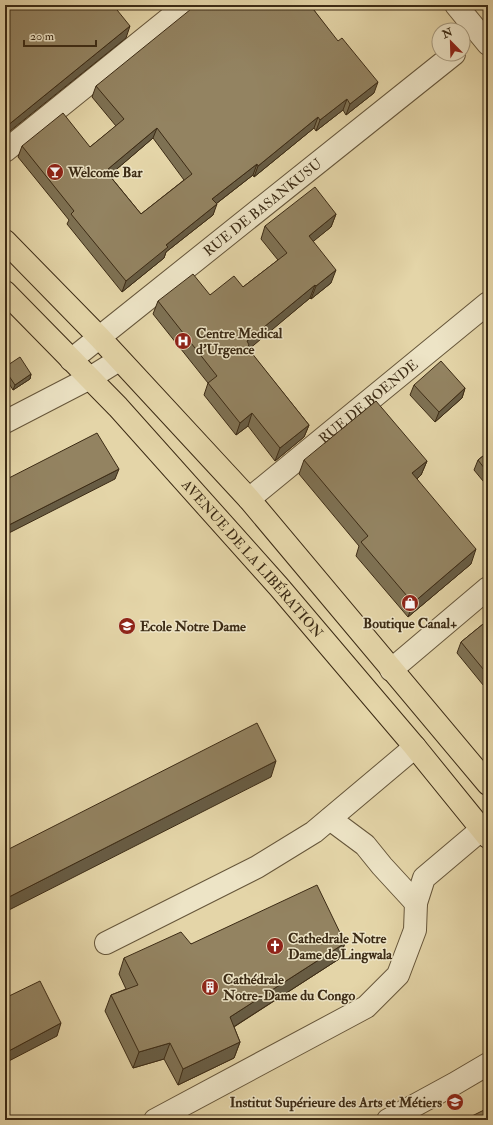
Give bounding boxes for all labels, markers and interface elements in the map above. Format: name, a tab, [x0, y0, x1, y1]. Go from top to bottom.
scale bar	[24, 22, 96, 48]
north arrow	[431, 22, 471, 62]
text: N	[439, 25, 455, 42]
text: 20 m	[30, 29, 55, 44]
street label: RUE DE BASANKUSU	[200, 154, 325, 260]
bar icon: Welcome Bar	[45, 162, 65, 182]
place label: Welcome Bar	[67, 164, 143, 181]
place label: Centre Medical d'Urgence	[196, 325, 283, 359]
hospital icon: Centre Medical d'Urgence	[173, 331, 193, 351]
street label: RUE DE BOENDE	[315, 356, 421, 447]
street label: AVENUE DE LA LIBÉRATION	[178, 475, 327, 641]
shop icon: Boutique Canal+	[400, 593, 420, 613]
place label: Boutique Canal+	[363, 615, 457, 633]
school or university icon: Ecole Notre Dame	[117, 616, 137, 636]
place label: Ecole Notre Dame	[140, 618, 246, 635]
place label: Cathedrale Notre Dame de Lingwala	[288, 930, 393, 964]
church icon: Cathedrale Notre Dame de Lingwala	[265, 936, 285, 956]
place label: Cathédrale Notre-Dame du Congo	[222, 971, 355, 1005]
building icon: Cathédrale Notre-Dame du Congo	[200, 977, 220, 997]
school or university icon: Institut Supérieure des Arts et Métiers	[445, 1092, 465, 1112]
place label: Institut Supérieure des Arts et Métiers	[230, 1094, 442, 1112]

